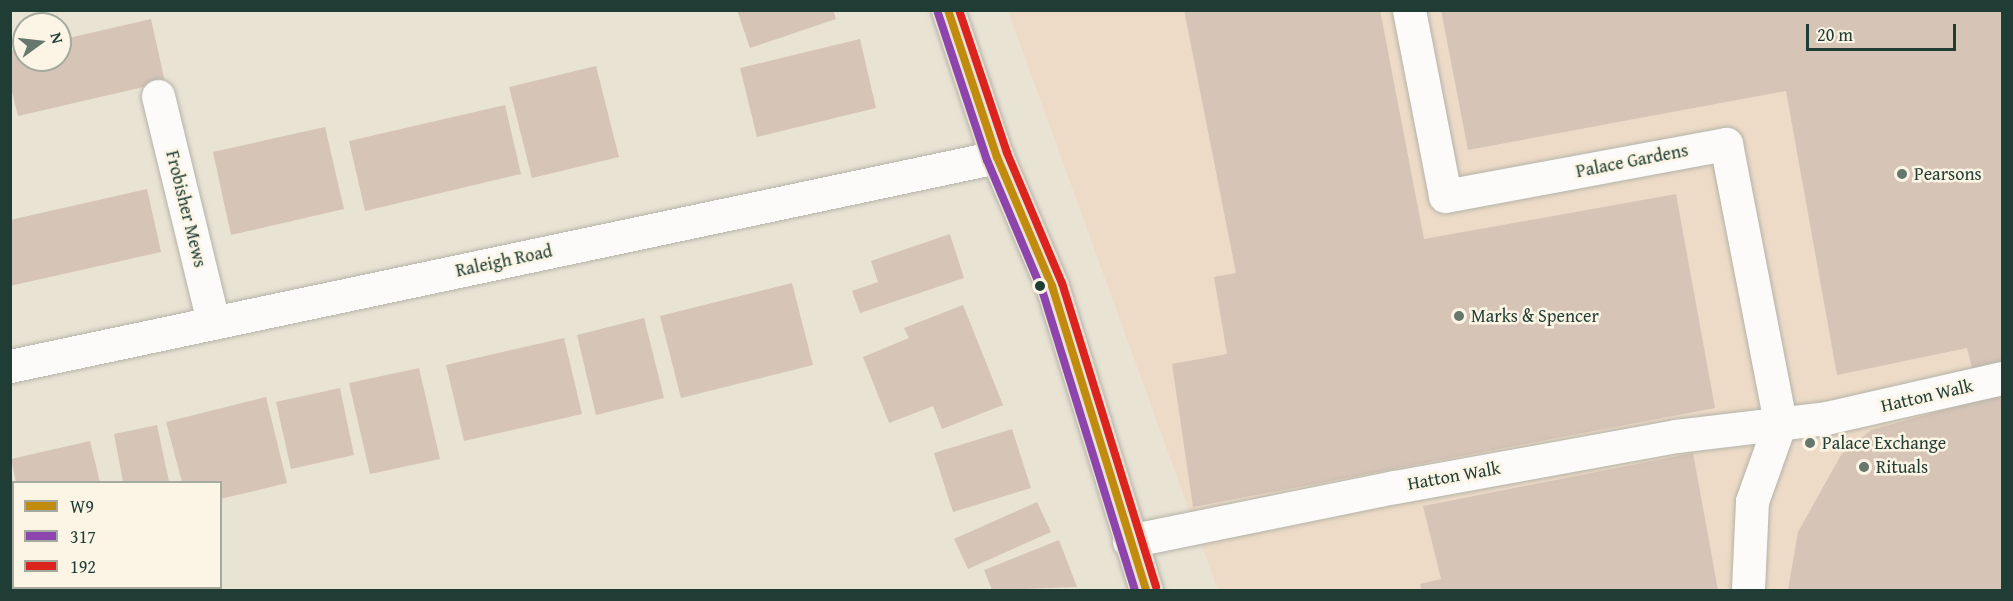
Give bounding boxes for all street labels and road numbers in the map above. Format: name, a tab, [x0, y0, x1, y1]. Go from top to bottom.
street label: Palace Gardens	[1574, 140, 1690, 182]
street label: Frobisher Mews	[161, 148, 211, 270]
street label: Raleigh Road	[454, 240, 554, 282]
street label: Hatton Walk	[1879, 375, 1975, 417]
street label: Hatton Walk	[1406, 457, 1502, 495]

